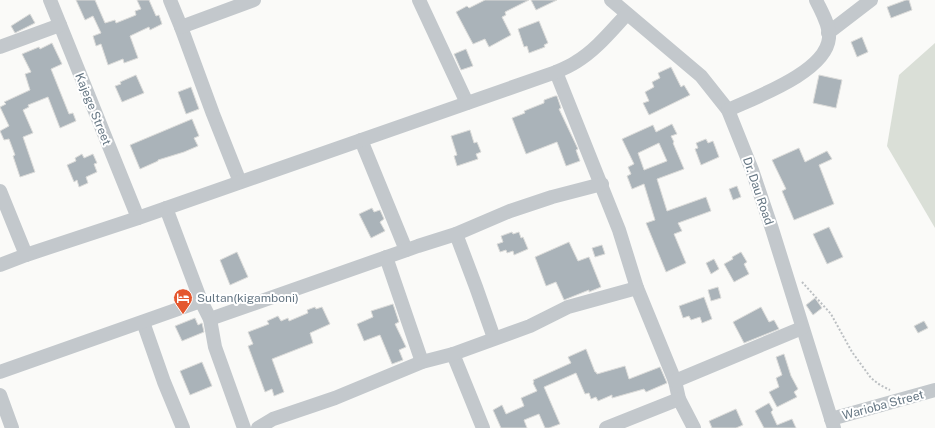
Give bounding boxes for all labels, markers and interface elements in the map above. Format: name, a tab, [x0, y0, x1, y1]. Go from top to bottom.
street label: Kajege Street	[72, 71, 114, 147]
street label: Dr. Dau Road	[740, 155, 776, 227]
hotel icon: Sultan(kigamboni)	[172, 287, 194, 315]
place label: Sultan(kigamboni)	[197, 291, 299, 305]
street label: Warioba Street	[841, 387, 926, 423]

